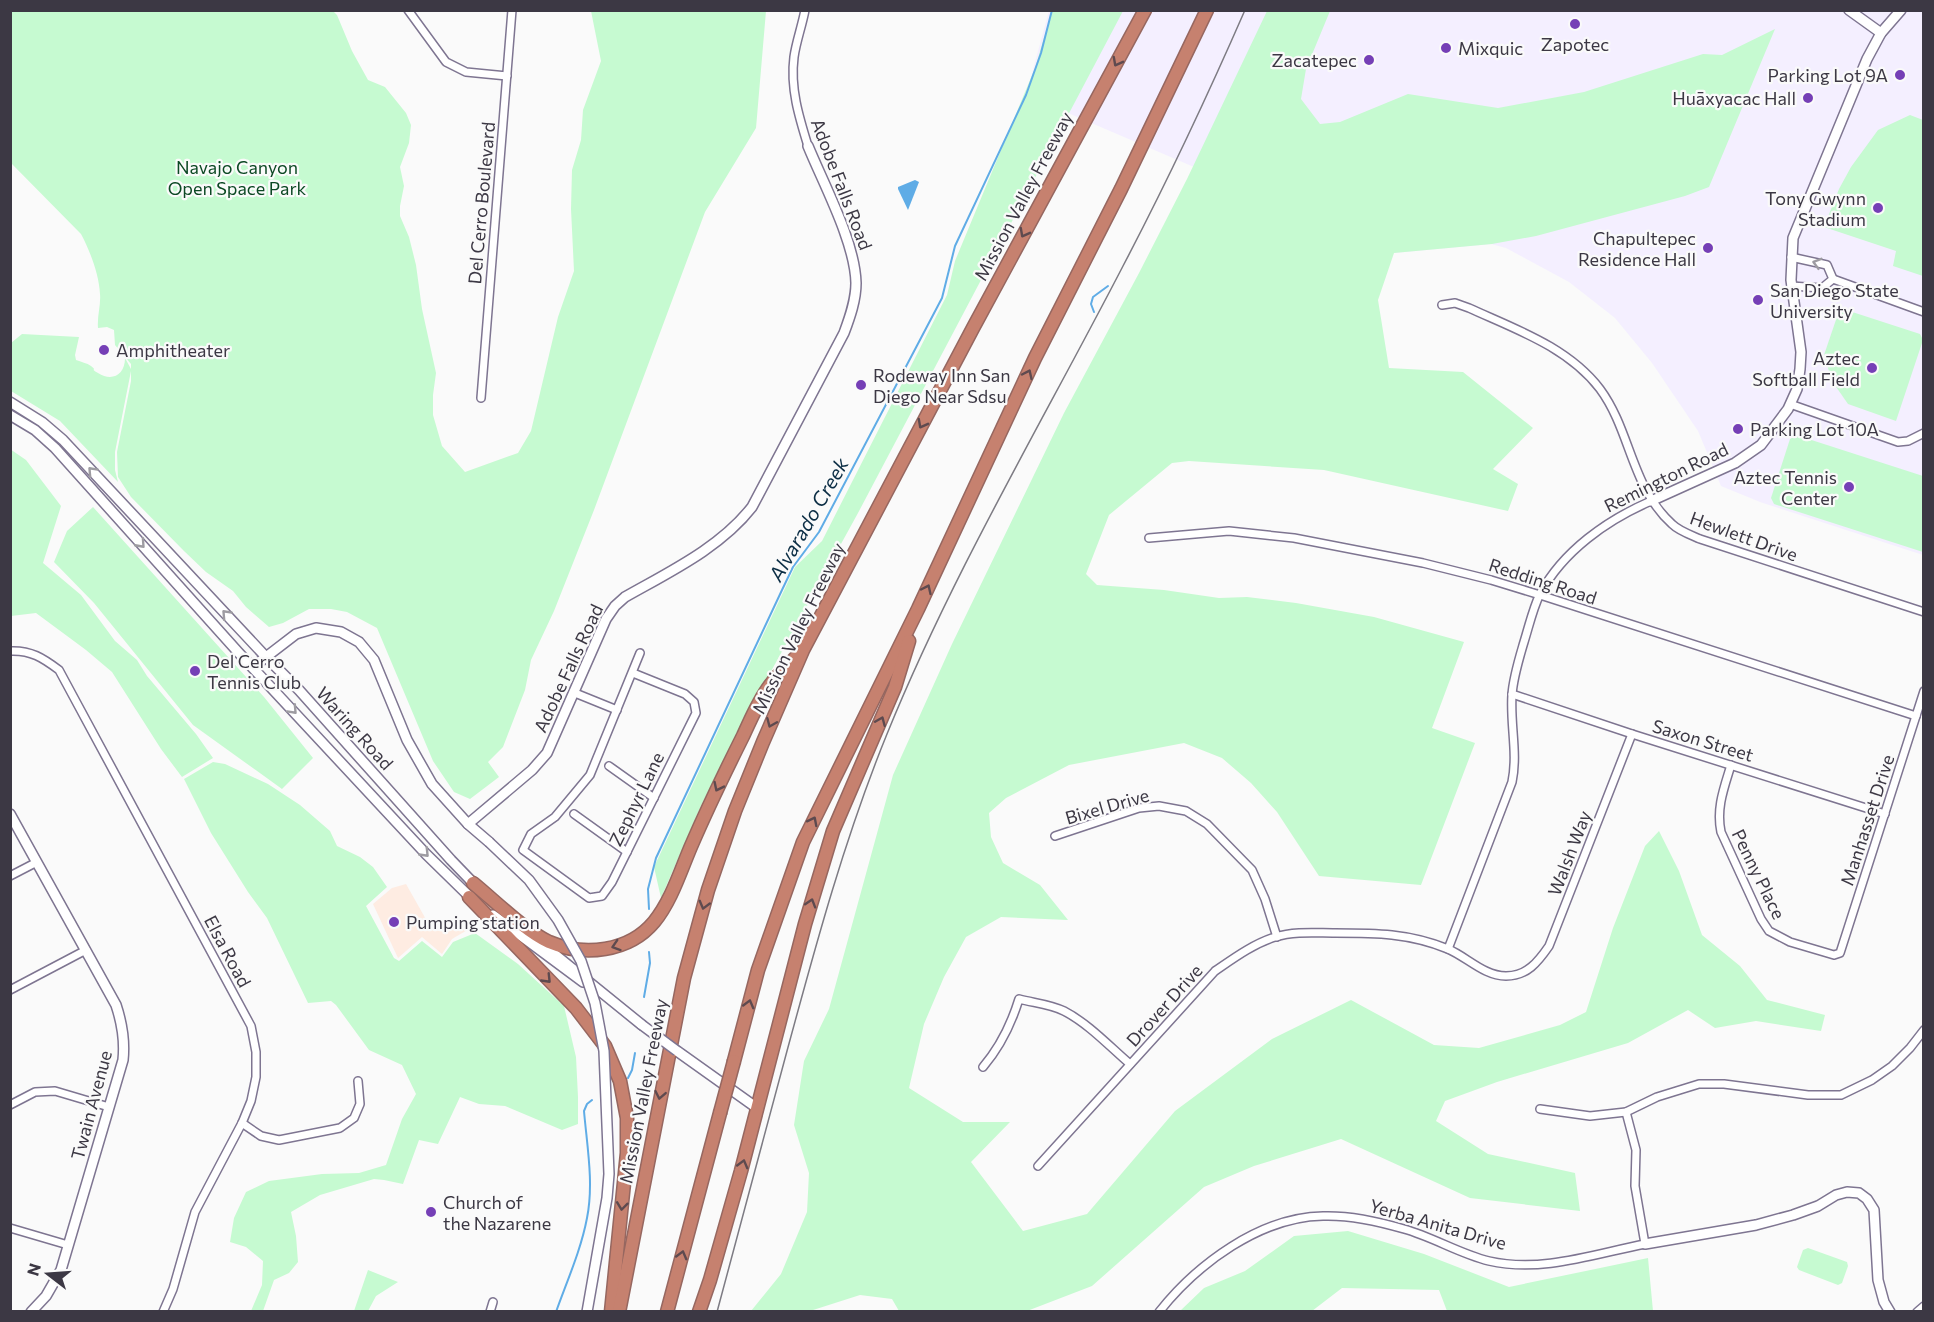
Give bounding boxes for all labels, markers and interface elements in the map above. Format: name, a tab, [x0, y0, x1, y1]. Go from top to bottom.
marker: Zapotec	[1568, 17, 1582, 31]
place label: Zapotec	[1541, 33, 1609, 55]
place label: Mixquic	[1458, 37, 1523, 59]
marker: Mixquic	[1439, 41, 1453, 55]
place label: Zacatepec	[1271, 49, 1357, 71]
marker: Zacatepec	[1362, 53, 1376, 67]
one-way arrow	[1113, 56, 1124, 66]
place label: Parking Lot 9A	[1768, 64, 1888, 86]
marker: Parking Lot 9A	[1893, 68, 1907, 82]
place label: Huāxyacac Hall	[1672, 87, 1796, 109]
marker: Huāxyacac Hall	[1801, 91, 1815, 105]
street label: Mission Valley Freeway	[969, 108, 1077, 284]
street label: Adobe Falls Road	[807, 115, 877, 253]
street label: Del Cerro Boulevard	[463, 121, 499, 285]
park label: Navajo Canyon Open Space Park	[168, 156, 307, 199]
place label: Tony Gwynn Stadium	[1765, 187, 1866, 230]
marker: Tony Gwynn Stadium	[1871, 201, 1885, 215]
one-way arrow	[1020, 227, 1031, 238]
place label: Chapultepec Residence Hall	[1578, 227, 1696, 270]
marker: Chapultepec Residence Hall	[1701, 241, 1715, 255]
one-way arrow	[1812, 258, 1822, 271]
place label: San Diego State University	[1770, 279, 1899, 322]
marker: San Diego State University	[1751, 293, 1765, 307]
place label: Amphitheater	[116, 339, 230, 361]
marker: Amphitheater	[97, 343, 111, 357]
place label: Aztec Softball Field	[1752, 347, 1860, 390]
marker: Aztec Softball Field	[1865, 361, 1879, 375]
place label: Rodeway Inn San Diego Near Sdsu	[873, 364, 1010, 407]
one-way arrow	[1020, 370, 1032, 381]
marker: Rodeway Inn San Diego Near Sdsu	[854, 378, 868, 392]
one-way arrow	[918, 418, 929, 428]
place label: Parking Lot 10A	[1750, 418, 1879, 440]
marker: Parking Lot 10A	[1731, 422, 1745, 436]
street label: Remington Road	[1600, 437, 1732, 517]
water label: Alvarado Creek	[763, 452, 854, 586]
place label: Aztec Tennis Center	[1733, 466, 1837, 509]
one-way arrow	[89, 468, 100, 479]
marker: Aztec Tennis Center	[1842, 480, 1856, 494]
street label: Hewlett Drive	[1687, 506, 1801, 566]
one-way arrow	[134, 537, 145, 547]
street label: Mission Valley Freeway	[747, 539, 849, 717]
street label: Redding Road	[1486, 553, 1600, 609]
one-way arrow	[920, 585, 932, 596]
street label: Adobe Falls Road	[529, 600, 607, 736]
one-way arrow	[222, 610, 233, 620]
place label: Del Cerro Tennis Club	[207, 650, 301, 693]
marker: Del Cerro Tennis Club	[188, 664, 202, 678]
street label: Waring Road	[312, 682, 398, 774]
one-way arrow	[286, 703, 297, 714]
street label: Saxon Street	[1650, 714, 1756, 766]
one-way arrow	[767, 716, 779, 727]
one-way arrow	[873, 716, 885, 727]
street label: Zephyr Lane	[604, 748, 668, 850]
street label: Manhasset Drive	[1835, 752, 1899, 888]
one-way arrow	[713, 781, 725, 792]
street label: Bixel Drive	[1062, 784, 1152, 828]
street label: Walsh Way	[1543, 807, 1595, 899]
one-way arrow	[806, 816, 818, 827]
street label: Penny Place	[1728, 825, 1790, 923]
one-way arrow	[418, 847, 429, 857]
one-way arrow	[804, 898, 816, 909]
one-way arrow	[698, 900, 711, 910]
street label: Elsa Road	[200, 911, 256, 991]
place label: Pumping station	[406, 911, 540, 933]
marker: Pumping station	[387, 915, 401, 929]
one-way arrow	[611, 939, 622, 951]
street label: Drover Drive	[1121, 959, 1207, 1051]
one-way arrow	[540, 972, 551, 982]
street label: Mission Valley Freeway	[614, 997, 672, 1185]
one-way arrow	[741, 999, 754, 1009]
street label: Twain Avenue	[66, 1048, 116, 1162]
one-way arrow	[654, 1090, 667, 1100]
one-way arrow	[736, 1159, 749, 1169]
place label: Church of the Nazarene	[443, 1191, 551, 1234]
street label: Yerba Anita Drive	[1367, 1194, 1509, 1254]
one-way arrow	[616, 1201, 628, 1211]
marker: Church of the Nazarene	[424, 1205, 438, 1219]
north arrow	[18, 1244, 78, 1304]
one-way arrow	[675, 1250, 688, 1260]
text: N	[22, 1261, 44, 1278]

